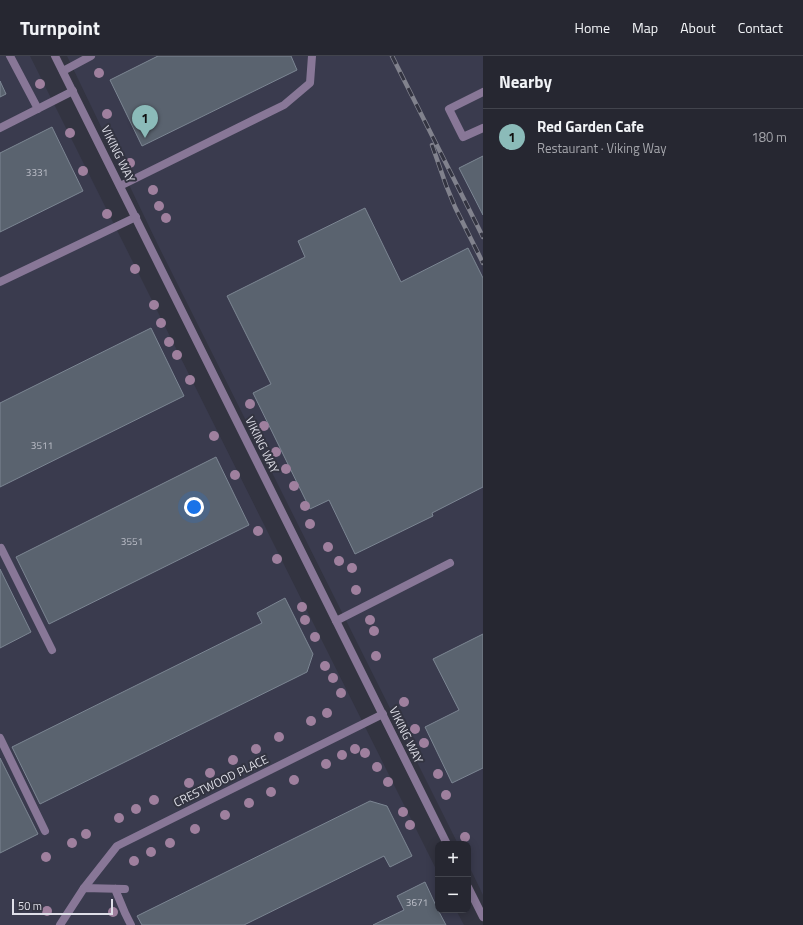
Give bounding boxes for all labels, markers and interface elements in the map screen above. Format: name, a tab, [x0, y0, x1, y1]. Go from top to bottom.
text: Turnpoint	[20, 13, 100, 42]
text: Home	[575, 17, 610, 38]
text: Map	[632, 17, 658, 38]
text: About	[680, 17, 716, 38]
text: Contact	[738, 17, 783, 38]
text: Nearby	[499, 69, 552, 95]
pin: 1	[132, 105, 158, 138]
text: Red Garden Cafe	[537, 115, 644, 138]
street label: VIKING WAY	[96, 122, 141, 186]
text: 1	[508, 127, 516, 147]
text: 180 m	[751, 127, 787, 147]
text: Restaurant · Viking Way	[537, 138, 667, 158]
house number: 3331	[26, 165, 48, 180]
street label: VIKING WAY	[240, 413, 285, 477]
house number: 3511	[31, 438, 53, 453]
your location	[184, 497, 204, 517]
house number: 3551	[121, 534, 143, 549]
street label: VIKING WAY	[384, 703, 429, 767]
street label: CRESTWOOD PLACE	[170, 749, 272, 812]
map controls	[435, 841, 471, 913]
button: +	[435, 841, 471, 877]
button: −	[435, 877, 471, 913]
house number: 3671	[406, 895, 428, 910]
scale bar	[12, 897, 113, 916]
text: 50 m	[18, 898, 42, 914]

